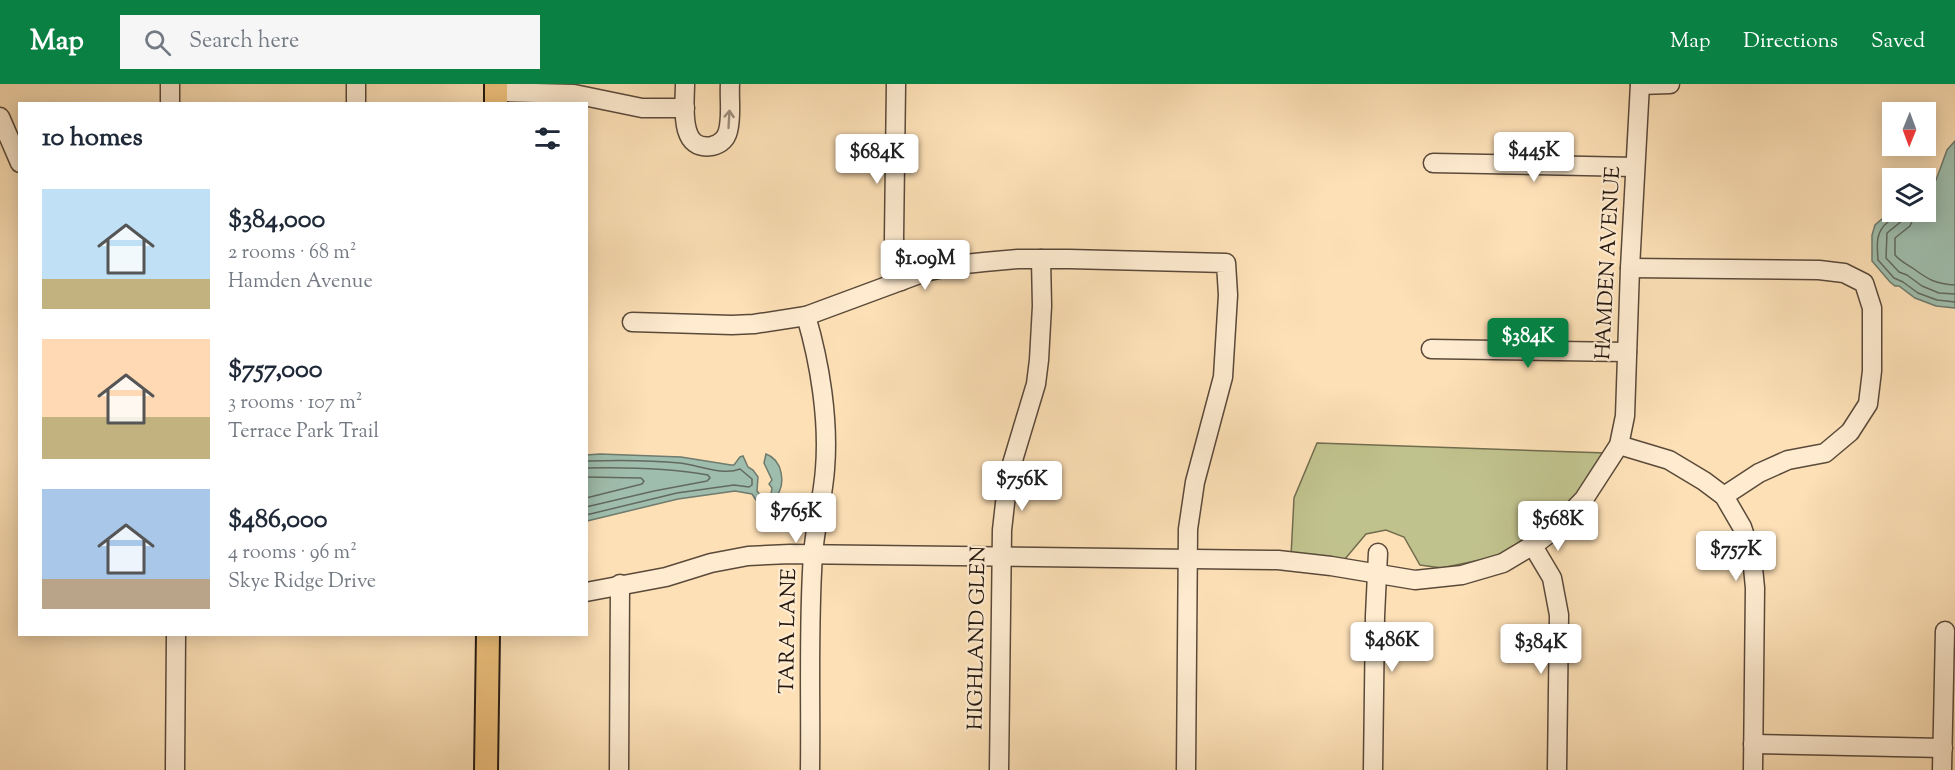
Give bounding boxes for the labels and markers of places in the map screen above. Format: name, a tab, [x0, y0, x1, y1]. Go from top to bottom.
pin: $445K	[1492, 132, 1576, 183]
pin: $684K	[835, 134, 919, 185]
pin: $1.09M	[876, 240, 974, 291]
pin: $384K	[1486, 318, 1570, 369]
pin: $756K	[980, 461, 1064, 512]
pin: $765K	[754, 493, 838, 544]
pin: $568K	[1516, 501, 1600, 552]
pin: $757K	[1694, 531, 1778, 582]
pin: $486K	[1350, 622, 1434, 673]
pin: $384K	[1499, 624, 1583, 675]

